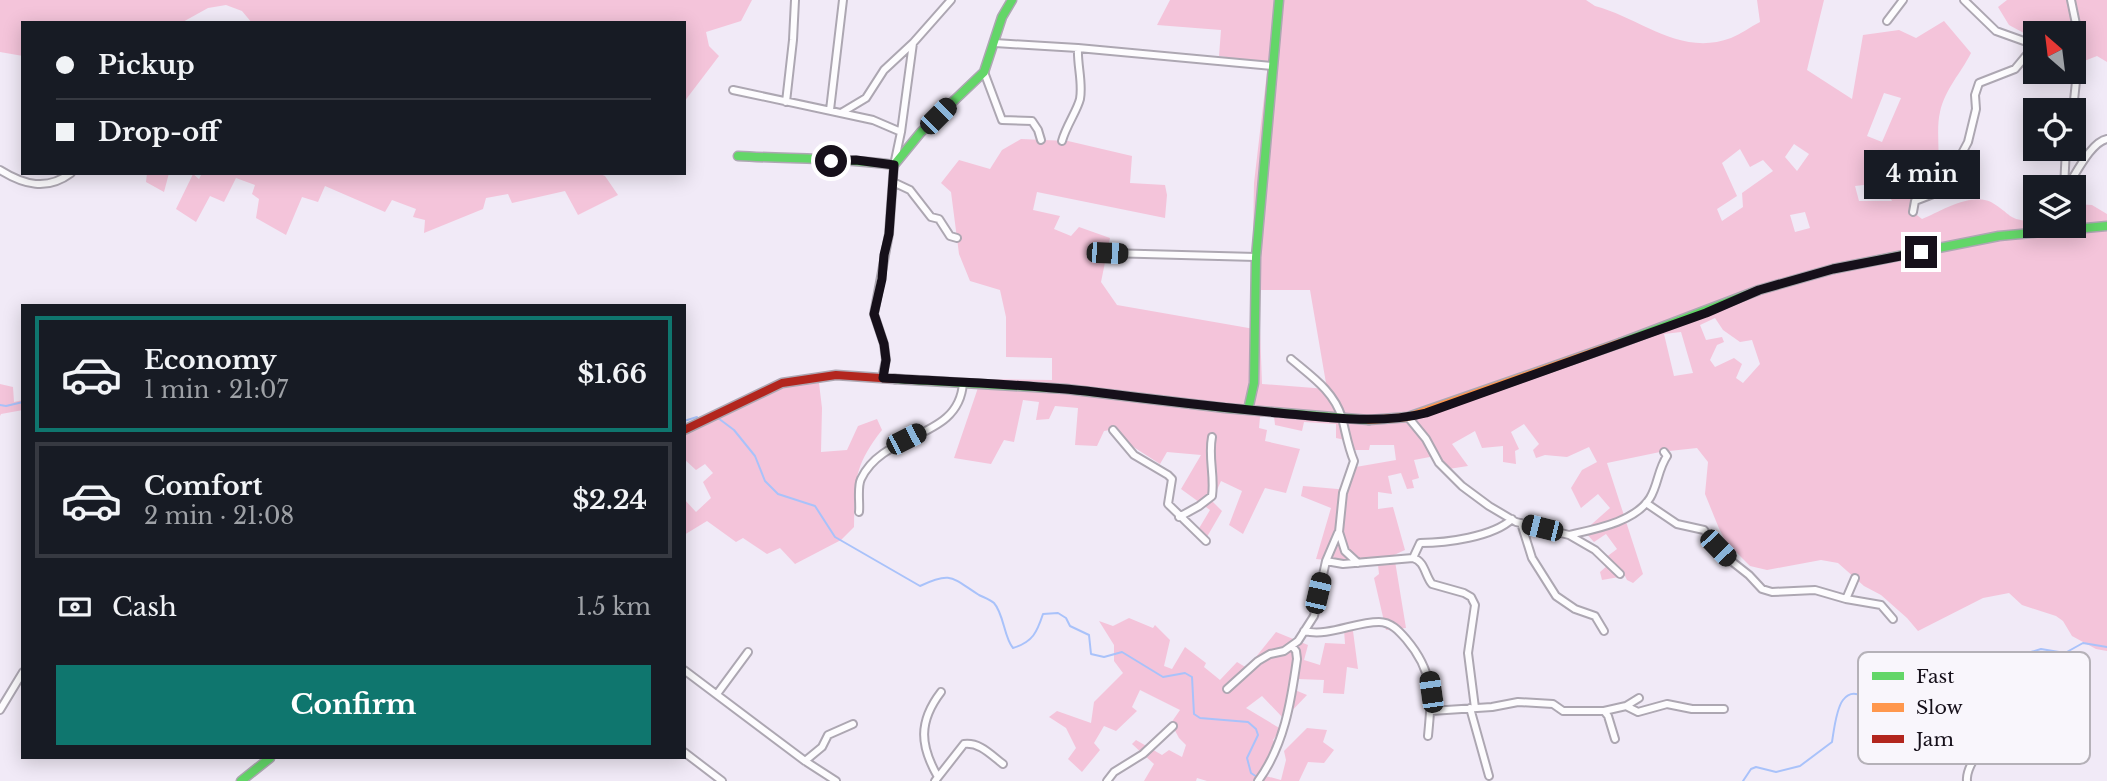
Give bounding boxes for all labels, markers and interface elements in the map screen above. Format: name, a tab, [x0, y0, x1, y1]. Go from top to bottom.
north arrow	[2023, 21, 2086, 84]
map controls	[2023, 21, 2086, 238]
text: Pickup	[98, 49, 195, 81]
car	[916, 94, 961, 138]
button: locate	[2023, 98, 2086, 161]
text: Drop-off	[98, 116, 219, 148]
route start	[815, 145, 847, 177]
callout: 4 min	[1863, 150, 1979, 200]
text: 4 min	[1886, 160, 1958, 188]
button: layers	[2023, 175, 2086, 238]
route end	[1905, 236, 1937, 268]
car	[1086, 242, 1129, 264]
icon: car	[60, 343, 123, 406]
text: Economy	[144, 344, 277, 376]
text: $1.66	[577, 358, 647, 390]
text: 1 min · 21:07	[144, 376, 288, 404]
car	[883, 420, 930, 458]
icon: car	[60, 469, 123, 532]
text: Comfort	[144, 470, 262, 502]
text: $2.24	[572, 484, 647, 516]
text: 2 min · 21:08	[144, 502, 294, 530]
car	[1520, 513, 1565, 543]
car	[1696, 526, 1741, 570]
car	[1304, 570, 1333, 616]
icon: cash	[56, 588, 94, 626]
text: Cash	[112, 591, 177, 623]
text: 1.5 km	[576, 593, 651, 621]
legend	[1858, 652, 2090, 764]
button: Confirm	[56, 665, 651, 745]
text: Fast	[1916, 665, 1955, 688]
car	[1418, 670, 1445, 714]
text: Slow	[1916, 696, 1963, 719]
text: Jam	[1913, 728, 1954, 751]

